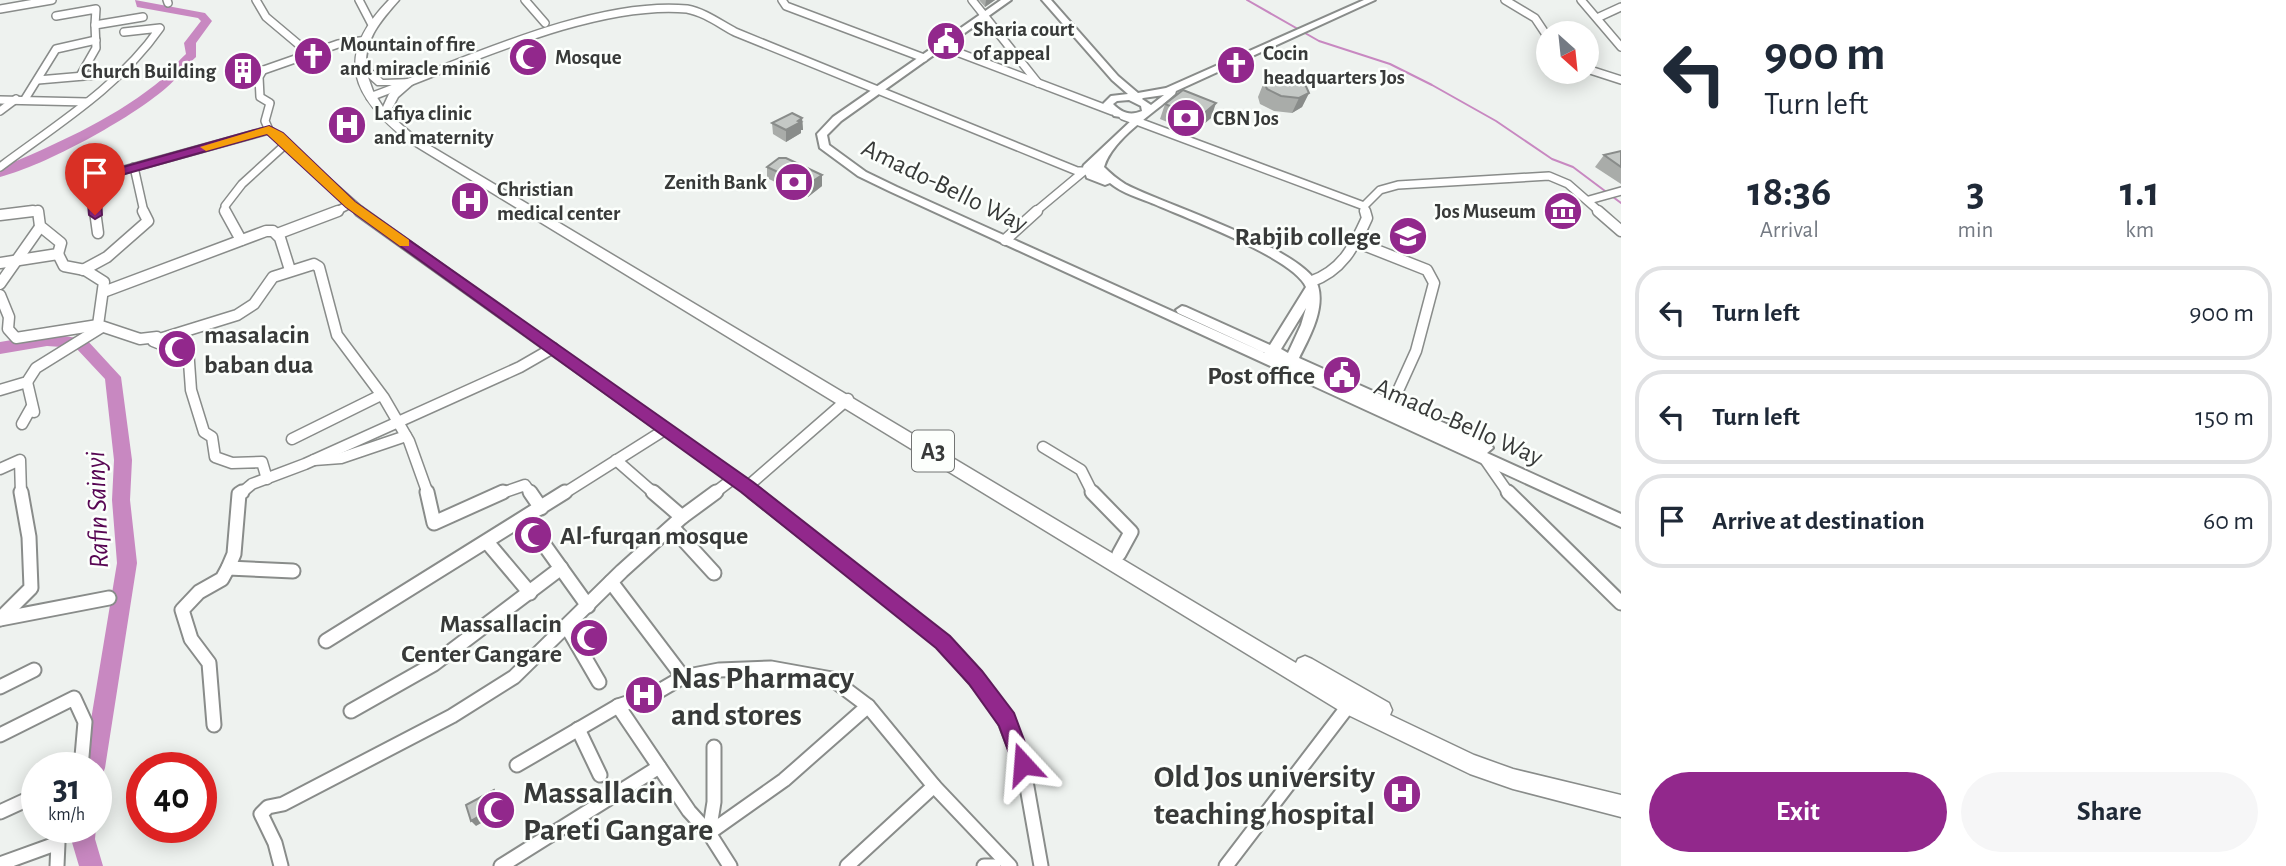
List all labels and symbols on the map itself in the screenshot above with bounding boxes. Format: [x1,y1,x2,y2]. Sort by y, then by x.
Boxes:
place label: Sharia court of appeal [973,19,1074,64]
public building icon: Sharia court of appeal [925,20,967,62]
north arrow [1536,21,1600,84]
place label: Mountain of fire and miracle mini6 [340,34,491,79]
church icon: Mountain of fire and miracle mini6 [292,35,334,77]
mosque icon: Mosque [507,36,549,78]
place label: Cocin headquarters Jos [1263,43,1405,88]
church icon: Cocin headquarters Jos [1215,44,1257,86]
place label: Mosque [555,47,622,68]
building icon: Church Building [222,50,264,92]
place label: Church Building [81,61,216,82]
bank icon: CBN Jos [1165,97,1207,139]
place label: Lafiya clinic and maternity [374,103,494,148]
hospital icon: Lafiya clinic and maternity [326,104,368,146]
place label: CBN Jos [1213,108,1279,129]
street label: Amado-Bello Way [857,135,1032,237]
pin [65,143,125,215]
bank icon: Zenith Bank [773,161,815,203]
place label: Zenith Bank [664,172,768,193]
place label: Christian medical center [497,179,621,224]
hospital icon: Christian medical center [449,180,491,222]
museum icon: Jos Museum [1542,190,1584,232]
place label: Jos Museum [1435,201,1536,222]
school or university icon: Rabjib college [1387,215,1429,257]
place label: Rabjib college [1234,224,1381,250]
place label: masalacin baban dua [204,322,314,378]
mosque icon: masalacin baban dua [156,328,198,370]
public building icon: Post office [1321,354,1363,396]
place label: Post office [1207,363,1315,389]
street label: Amado-Bello Way [1371,373,1547,471]
road number: A3 [912,430,954,472]
water label: Rafin Sainyi [82,451,114,569]
mosque icon: Al-furqan mosque [512,514,554,556]
place label: Al-furqan mosque [560,523,748,549]
place label: Massallacin Center Gangare [401,611,562,667]
mosque icon: Massallacin Center Gangare [568,617,610,659]
place label: Nas Pharmacy and stores [671,662,855,731]
hospital icon: Nas Pharmacy and stores [623,674,665,716]
position arrow [986,727,1060,801]
speed limit sign: 40 [126,752,217,843]
place label: Old Jos university teaching hospital [1154,761,1376,830]
hospital icon: Old Jos university teaching hospital [1381,773,1423,815]
place label: Massallacin Pareti Gangare [523,777,713,846]
mosque icon: Massallacin Pareti Gangare [475,789,517,831]

